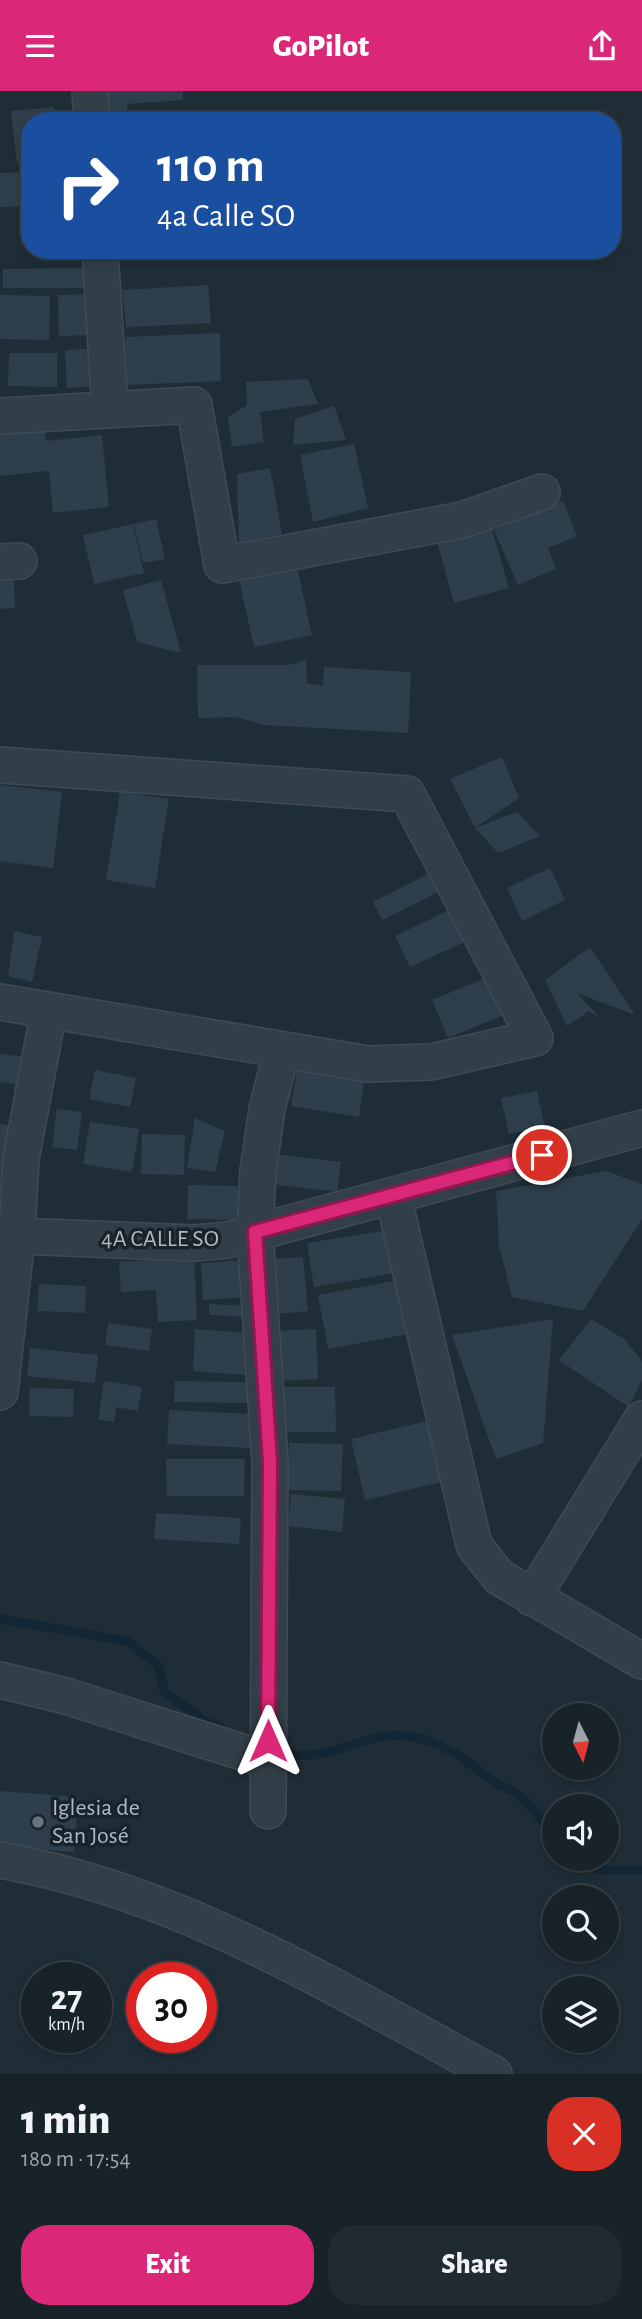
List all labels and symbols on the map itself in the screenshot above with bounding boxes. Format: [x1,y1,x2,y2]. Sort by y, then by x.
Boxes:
pin [512,1125,572,1185]
street label: 4A CALLE SO [101,1227,219,1251]
north arrow [542,1703,620,1780]
position arrow [231,1704,305,1778]
place label: Iglesia de San José [52,1796,140,1848]
marker: Iglesia de San José [30,1814,46,1830]
speed limit sign: 30 [126,1962,217,2053]

